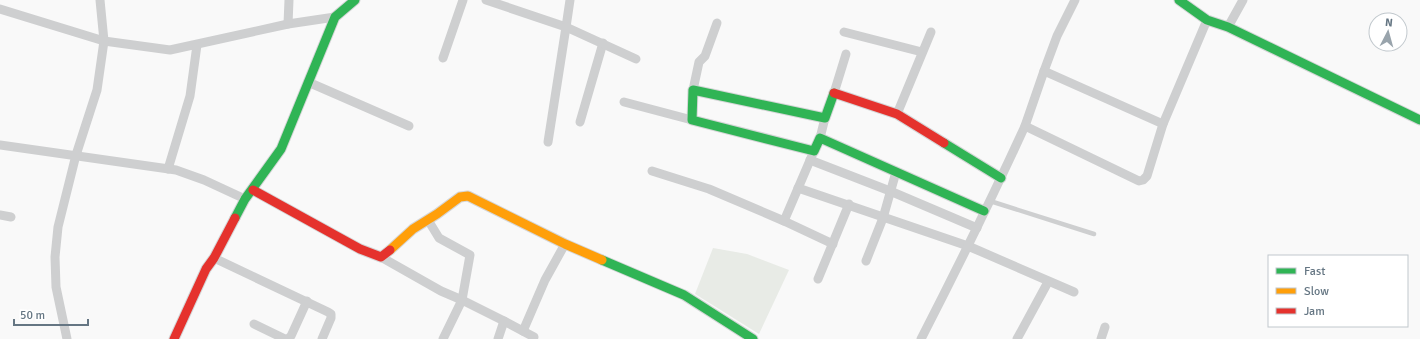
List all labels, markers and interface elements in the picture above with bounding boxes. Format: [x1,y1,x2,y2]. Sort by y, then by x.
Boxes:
north arrow [1368,12,1408,52]
text: N [1385,16,1393,29]
legend [1268,255,1408,327]
text: Fast [1304,264,1325,279]
text: Slow [1304,284,1329,299]
scale bar [14,301,88,327]
text: Jam [1304,304,1325,319]
text: 50 m [20,308,45,323]

